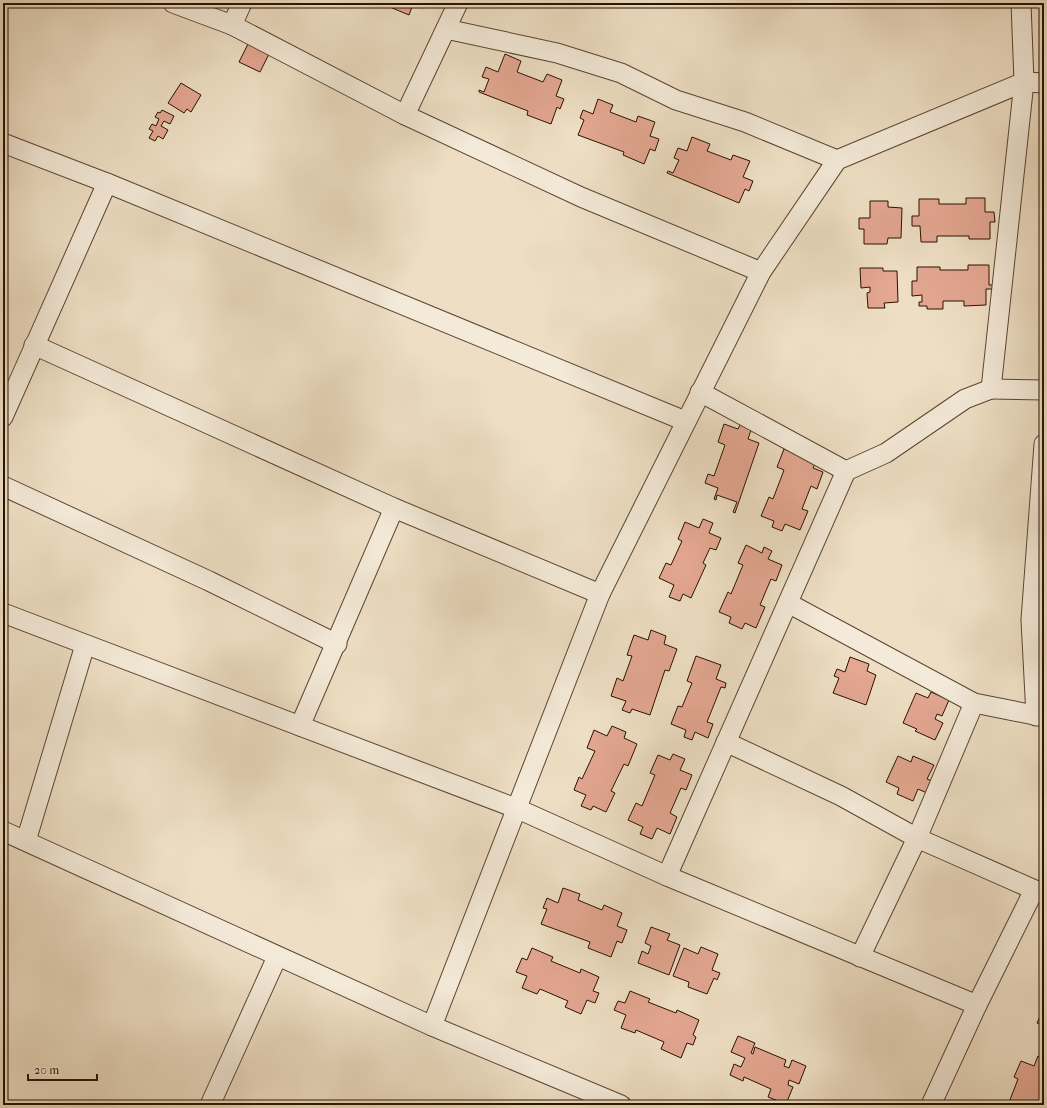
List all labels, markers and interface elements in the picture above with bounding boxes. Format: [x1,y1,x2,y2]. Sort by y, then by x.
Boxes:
scale bar [28,1056,97,1082]
text: 20 m [34,1063,59,1077]

